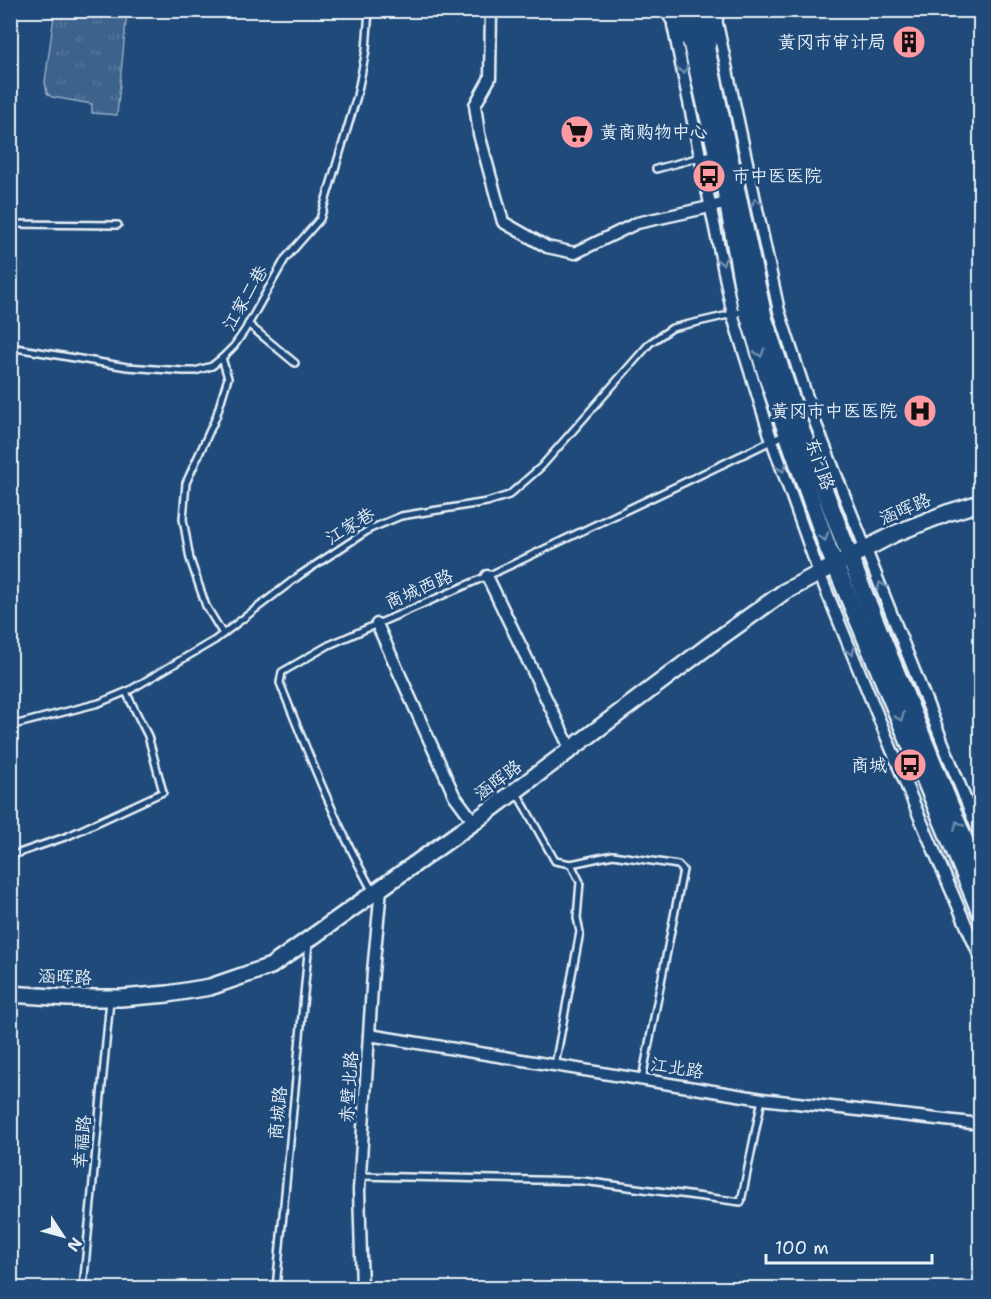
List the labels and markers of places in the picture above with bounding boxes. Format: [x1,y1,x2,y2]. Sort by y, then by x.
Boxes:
building icon: 黄冈市审计局 [891,24,927,60]
place label: 黄冈市审计局 [778,30,886,54]
supermarket icon: 黄商购物中心 [559,114,595,150]
place label: 黄商购物中心 [600,120,708,144]
bus stop icon: 市中医医院 [691,158,727,194]
place label: 市中医医院 [732,164,822,188]
hospital icon: 黄冈市中医医院 [902,393,938,429]
place label: 黄冈市中医医院 [771,399,897,423]
bus stop icon: 商城 [892,747,928,783]
place label: 商城 [851,753,887,777]

